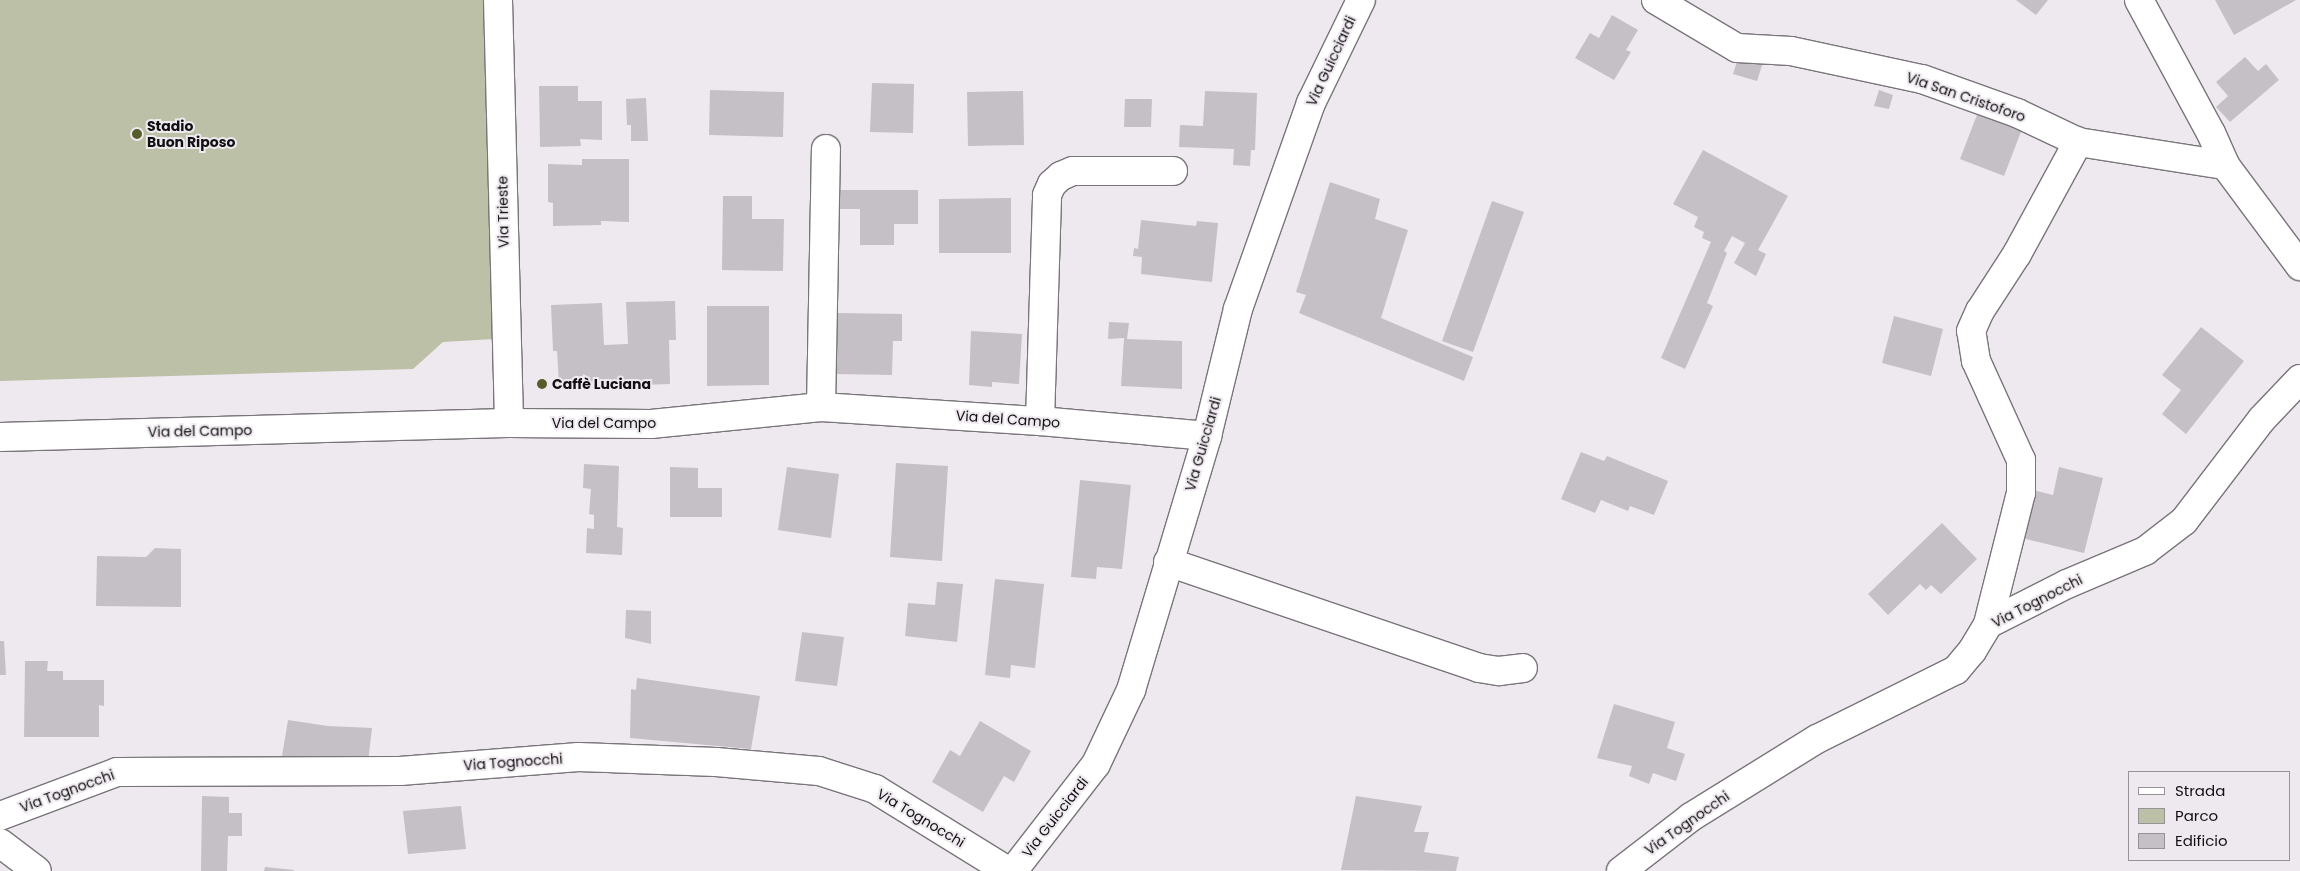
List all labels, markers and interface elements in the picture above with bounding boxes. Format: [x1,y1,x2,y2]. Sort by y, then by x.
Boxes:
street label: Via Guicciardi [1303,13,1359,109]
street label: Via San Cristoforo [1904,69,2028,125]
place label: Stadio Buon Riposo [147,118,235,150]
marker: Stadio Buon Riposo [131,128,143,140]
street label: Via Trieste [494,176,512,248]
place label: Caffè Luciana [552,376,651,392]
marker: Caffè Luciana [536,378,548,390]
street label: Via Guicciardi [1181,395,1225,493]
street label: Via del Campo [955,407,1061,431]
street label: Via del Campo [552,415,656,431]
street label: Via del Campo [148,422,252,440]
street label: Via Tognocchi [1989,571,2085,631]
street label: Via Tognocchi [463,750,563,774]
street label: Via Tognocchi [17,766,117,816]
legend [2128,771,2290,861]
street label: Via Guicciardi [1018,773,1092,861]
text: Strada [2175,780,2225,801]
street label: Via Tognocchi [874,785,968,851]
street label: Via Tognocchi [1641,788,1733,858]
text: Parco [2175,805,2218,826]
text: Edificio [2175,830,2228,851]

